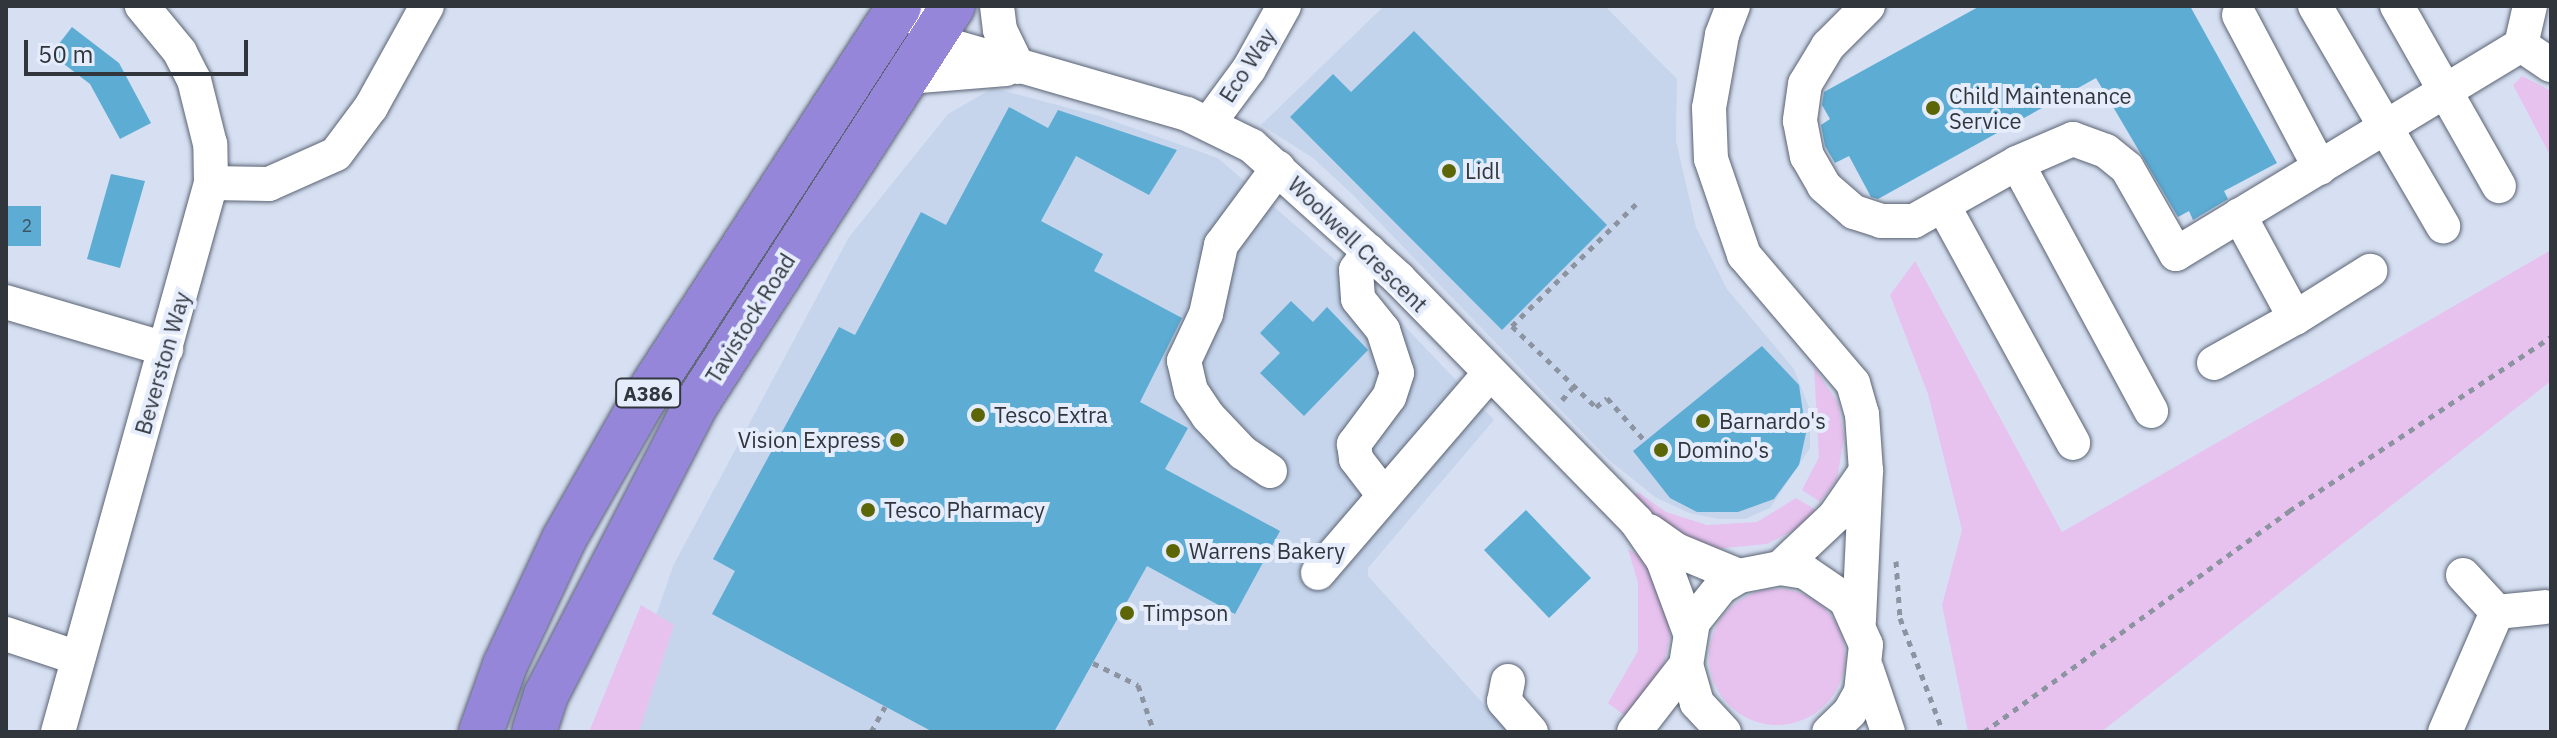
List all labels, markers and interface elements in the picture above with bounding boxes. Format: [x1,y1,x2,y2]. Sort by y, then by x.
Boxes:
street label: Eco Way [1213,23,1281,107]
scale bar [28,24,252,74]
text: 50 m [38,38,93,70]
place label: Child Maintenance Service [1949,82,2132,134]
marker: Child Maintenance Service [1924,99,1942,117]
place label: Lidl [1465,158,1500,184]
marker: Lidl [1440,162,1458,180]
street label: Woolwell Crescent [1283,171,1433,317]
house number: 2 [22,215,32,237]
street label: Tavistock Road [700,248,800,388]
street label: Beverston Way [129,289,195,437]
road number: A386 [614,377,682,409]
place label: Tesco Extra [994,402,1108,428]
marker: Tesco Extra [969,406,987,424]
place label: Barnardo's [1719,408,1826,434]
marker: Barnardo's [1694,412,1712,430]
place label: Vision Express [738,427,881,453]
marker: Vision Express [888,431,906,449]
place label: Domino's [1677,437,1769,463]
marker: Domino's [1652,441,1670,459]
place label: Tesco Pharmacy [884,497,1045,523]
marker: Tesco Pharmacy [859,501,877,519]
place label: Warrens Bakery [1189,538,1345,564]
marker: Warrens Bakery [1164,542,1182,560]
place label: Timpson [1143,600,1229,626]
marker: Timpson [1118,604,1136,622]

